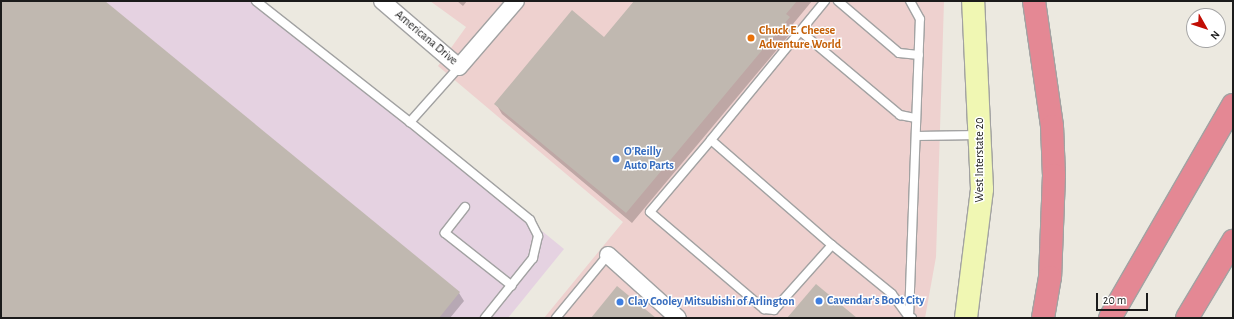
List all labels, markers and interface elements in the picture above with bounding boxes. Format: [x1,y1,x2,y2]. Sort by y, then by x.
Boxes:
street label: Americana Drive [392,8,460,68]
north arrow [1186,8,1226,48]
place label: Chuck E. Cheese Adventure World [759,24,841,52]
text: N [1208,29,1222,42]
marker: Chuck E. Cheese Adventure World [746,33,756,43]
street label: West Interstate 20 [973,117,987,203]
place label: O'Reilly Auto Parts [624,145,674,173]
marker: O'Reilly Auto Parts [611,154,621,164]
scale bar [1098,285,1150,311]
place label: Cavendar's Boot City [827,294,925,308]
text: 20 m [1103,294,1126,306]
place label: Clay Cooley Mitsubishi of Arlington [628,295,795,309]
marker: Cavendar's Boot City [814,296,824,306]
marker: Clay Cooley Mitsubishi of Arlington [615,297,625,307]

